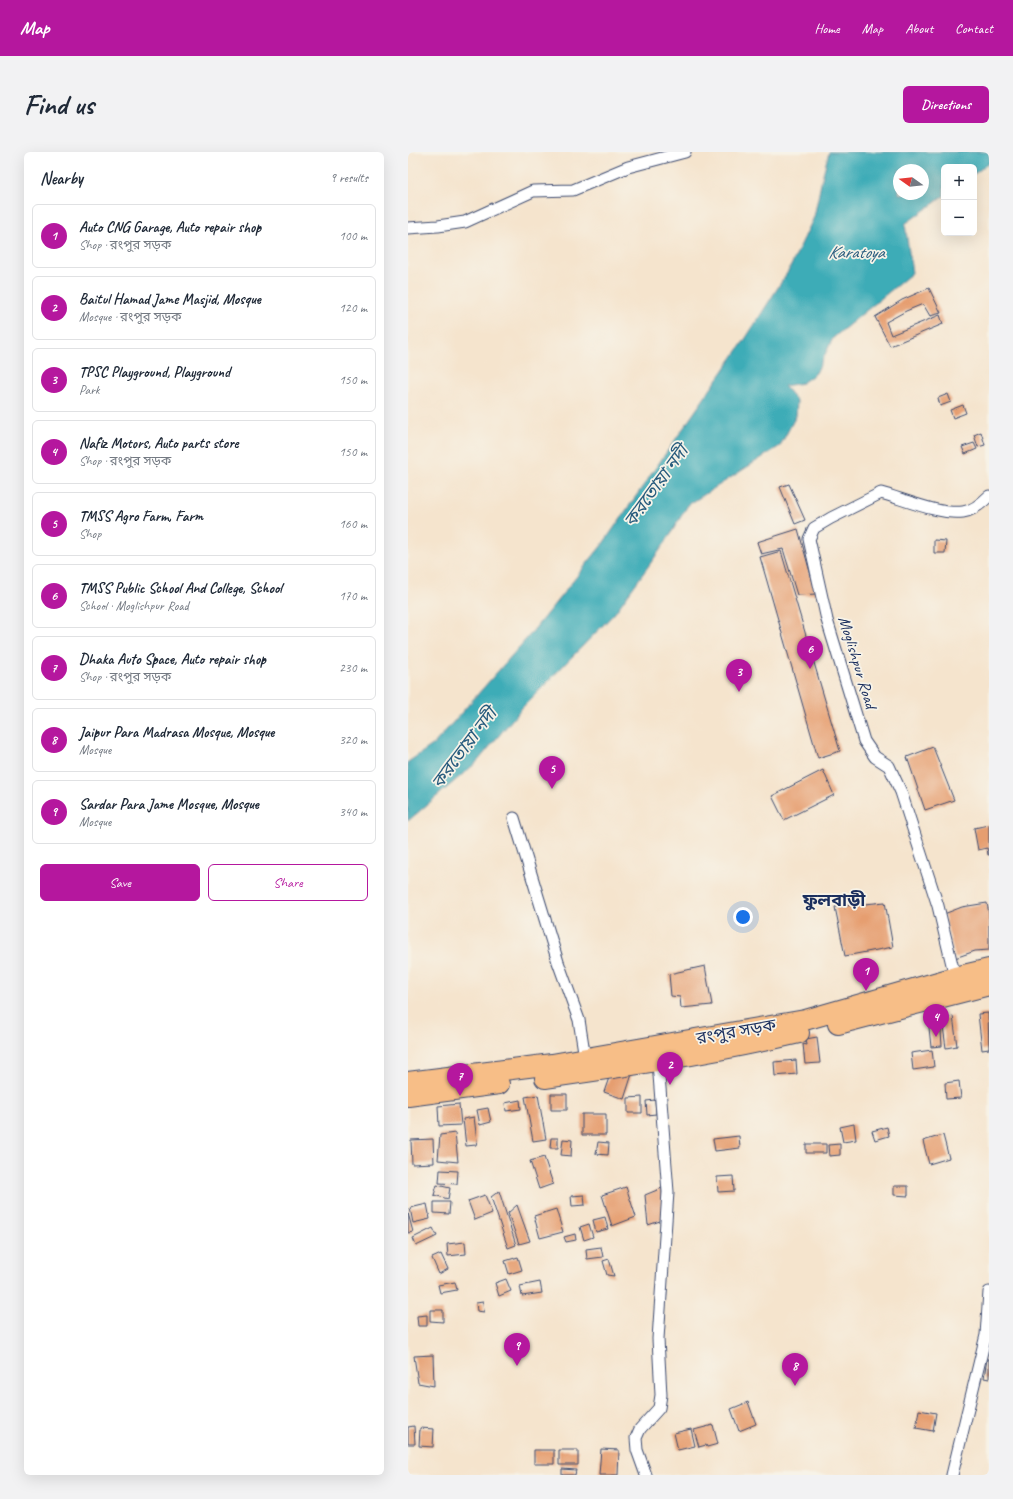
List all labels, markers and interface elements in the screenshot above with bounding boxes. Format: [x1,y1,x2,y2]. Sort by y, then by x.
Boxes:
text: Map [20,16,50,40]
text: Home [814,20,840,37]
text: Map [862,20,883,37]
text: About [905,20,933,37]
text: Contact [955,20,993,37]
button: Directions [903,86,989,123]
text: Find us [24,87,94,122]
north arrow [893,164,929,200]
map controls [941,164,977,236]
button: + [941,164,977,200]
text: Nearby [40,168,83,189]
text: 9 results [330,170,368,186]
button: − [941,200,977,236]
text: Auto CNG Garage, Auto repair shop [79,218,261,237]
text: 1 [51,228,57,244]
text: 100 m [339,228,367,244]
text: Shop · রংপুর সড়ক [79,237,171,253]
water label: Karatoya [828,241,886,263]
text: Baitul Hamad Jame Masjid, Mosque [79,290,261,309]
text: 2 [51,300,57,316]
text: 120 m [339,300,367,316]
text: Mosque · রংপুর সড়ক [79,309,182,325]
text: TPSC Playground, Playground [79,363,230,382]
text: 3 [51,372,57,388]
text: 150 m [339,372,367,388]
text: Park [79,382,100,398]
text: Nafiz Motors, Auto parts store [79,434,239,453]
water label: করতোয়া নদী [619,438,695,531]
text: 4 [51,444,57,460]
text: 150 m [339,444,367,460]
text: Shop · রংপুর সড়ক [79,453,171,469]
text: TMSS Agro Farm, Farm [79,507,203,526]
text: 5 [51,516,57,532]
text: 160 m [339,516,367,532]
text: Shop [79,526,101,542]
text: TMSS Public School And College, School [79,579,282,598]
text: 6 [51,588,57,604]
text: 170 m [339,588,367,604]
text: School · Moglishpur Road [79,598,189,614]
street label: Moglishpur Road [834,613,882,713]
pin: 6 [797,636,823,669]
text: Dhaka Auto Space, Auto repair shop [79,650,266,669]
pin: 3 [726,659,752,692]
text: 7 [51,660,57,676]
text: 230 m [339,660,367,676]
text: Shop · রংপুর সড়ক [79,669,171,685]
water label: করতোয়া নদী [427,701,503,793]
text: Jaipur Para Madrasa Mosque, Mosque [79,723,274,742]
text: 8 [51,732,57,748]
text: 320 m [339,732,367,748]
text: Mosque [79,742,111,758]
pin: 5 [539,756,565,789]
text: Sardar Para Jame Mosque, Mosque [79,795,259,814]
text: 9 [51,804,57,820]
text: 340 m [339,804,367,820]
text: Mosque [79,814,111,830]
button: Save [40,864,200,901]
button: Share [208,864,368,901]
district label: ফুলবাড়ী [802,889,866,911]
your location [733,907,753,927]
pin: 1 [853,958,879,991]
pin: 4 [923,1004,949,1037]
street label: রংপুর সড়ক [694,1014,778,1049]
pin: 2 [657,1052,683,1085]
pin: 7 [447,1063,473,1096]
pin: 9 [504,1333,530,1366]
pin: 8 [782,1353,808,1386]

